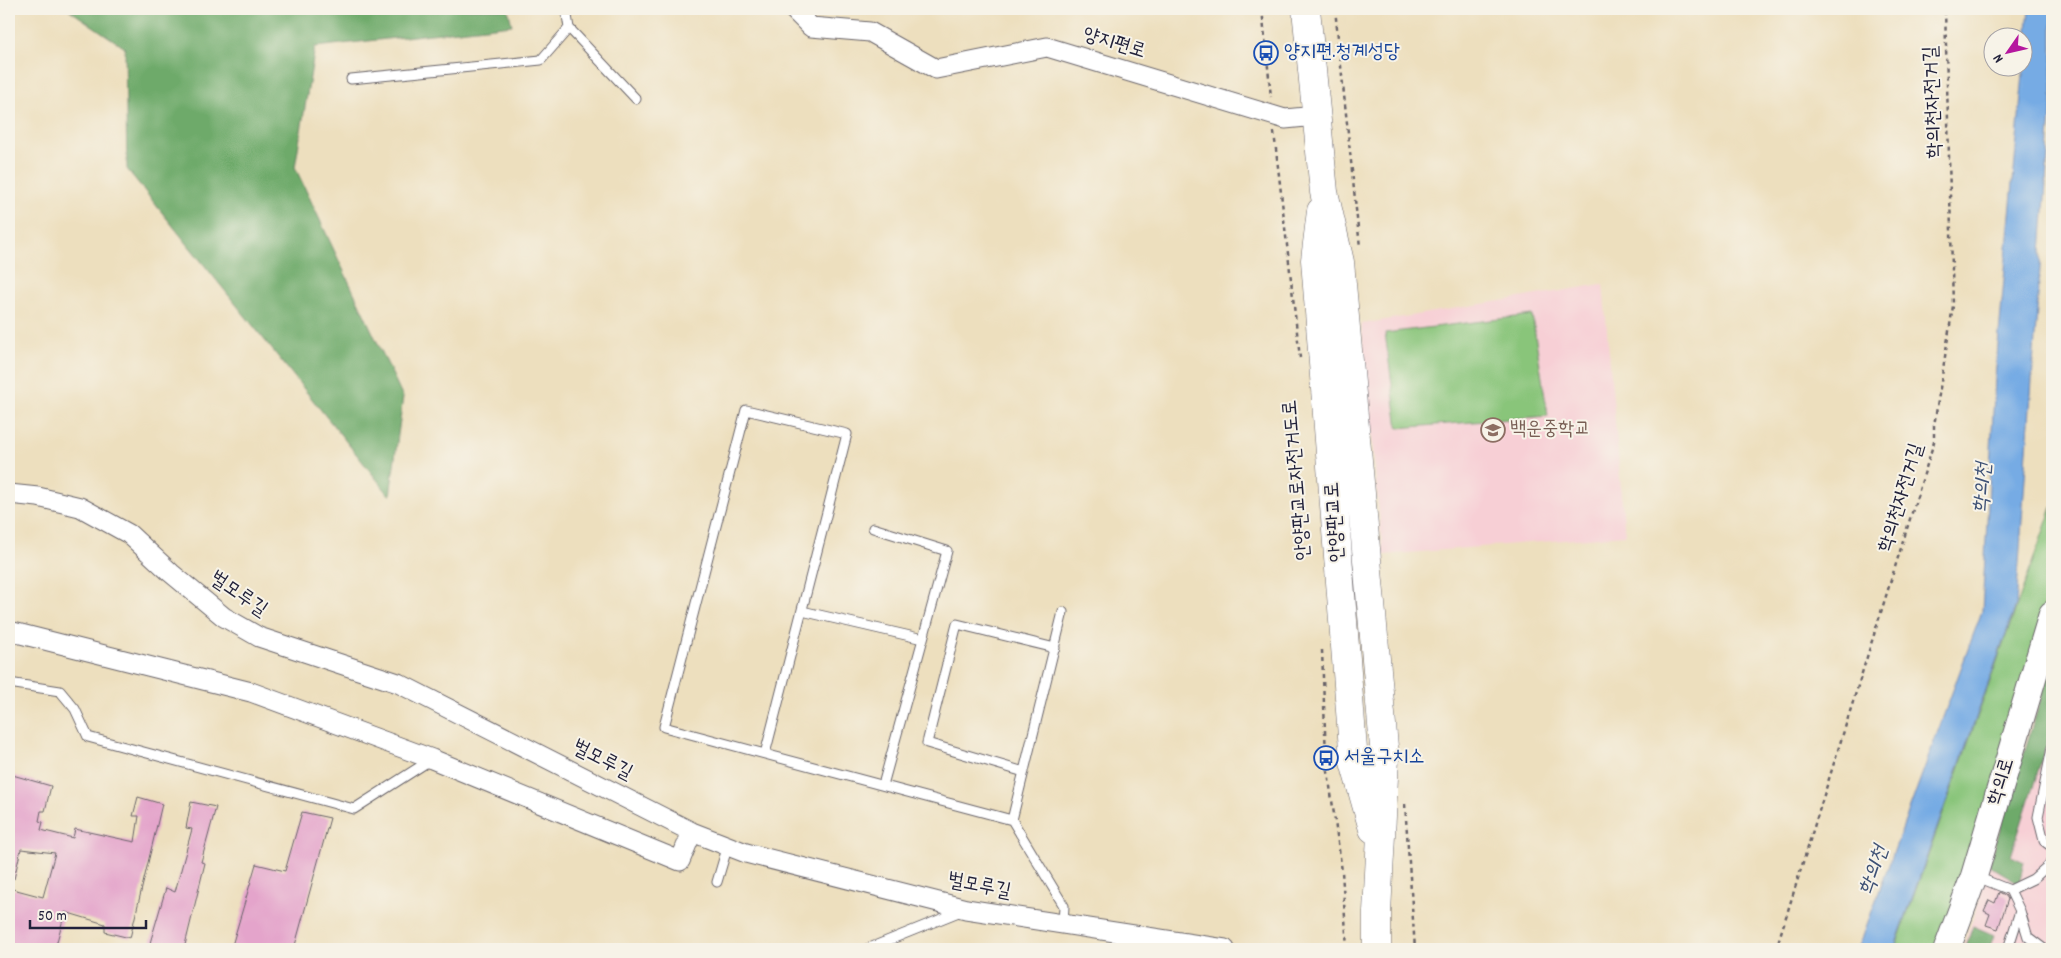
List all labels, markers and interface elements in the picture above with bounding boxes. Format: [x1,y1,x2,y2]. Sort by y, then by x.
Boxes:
street label: 양지편로 [1079,21,1149,67]
north arrow [1984,28,2034,78]
place label: 양지편.청계성당 [1284,39,1400,67]
bus stop icon: 양지편.청계성당 [1253,40,1279,66]
street label: 학의천자전거길 [1918,45,1950,159]
text: N [1989,50,2009,67]
street label: 안양판교로자전거도로 [1277,399,1319,561]
place label: 백운중학교 [1510,416,1590,444]
school or university icon: 백운중학교 [1480,417,1506,443]
street label: 학의천자전거길 [1872,440,1932,556]
water label: 학의천 [1967,460,2001,514]
street label: 안양판교로 [1319,481,1353,563]
street label: 벌모루길 [203,565,273,625]
street label: 벌모루길 [567,734,637,788]
place label: 서울구치소 [1344,744,1424,772]
bus stop icon: 서울구치소 [1313,745,1339,771]
street label: 학의로 [1982,755,2022,809]
water label: 학의천 [1853,840,1898,900]
street label: 벌모루길 [945,867,1013,907]
scale bar [30,898,146,930]
text: 50 m [38,906,67,928]

